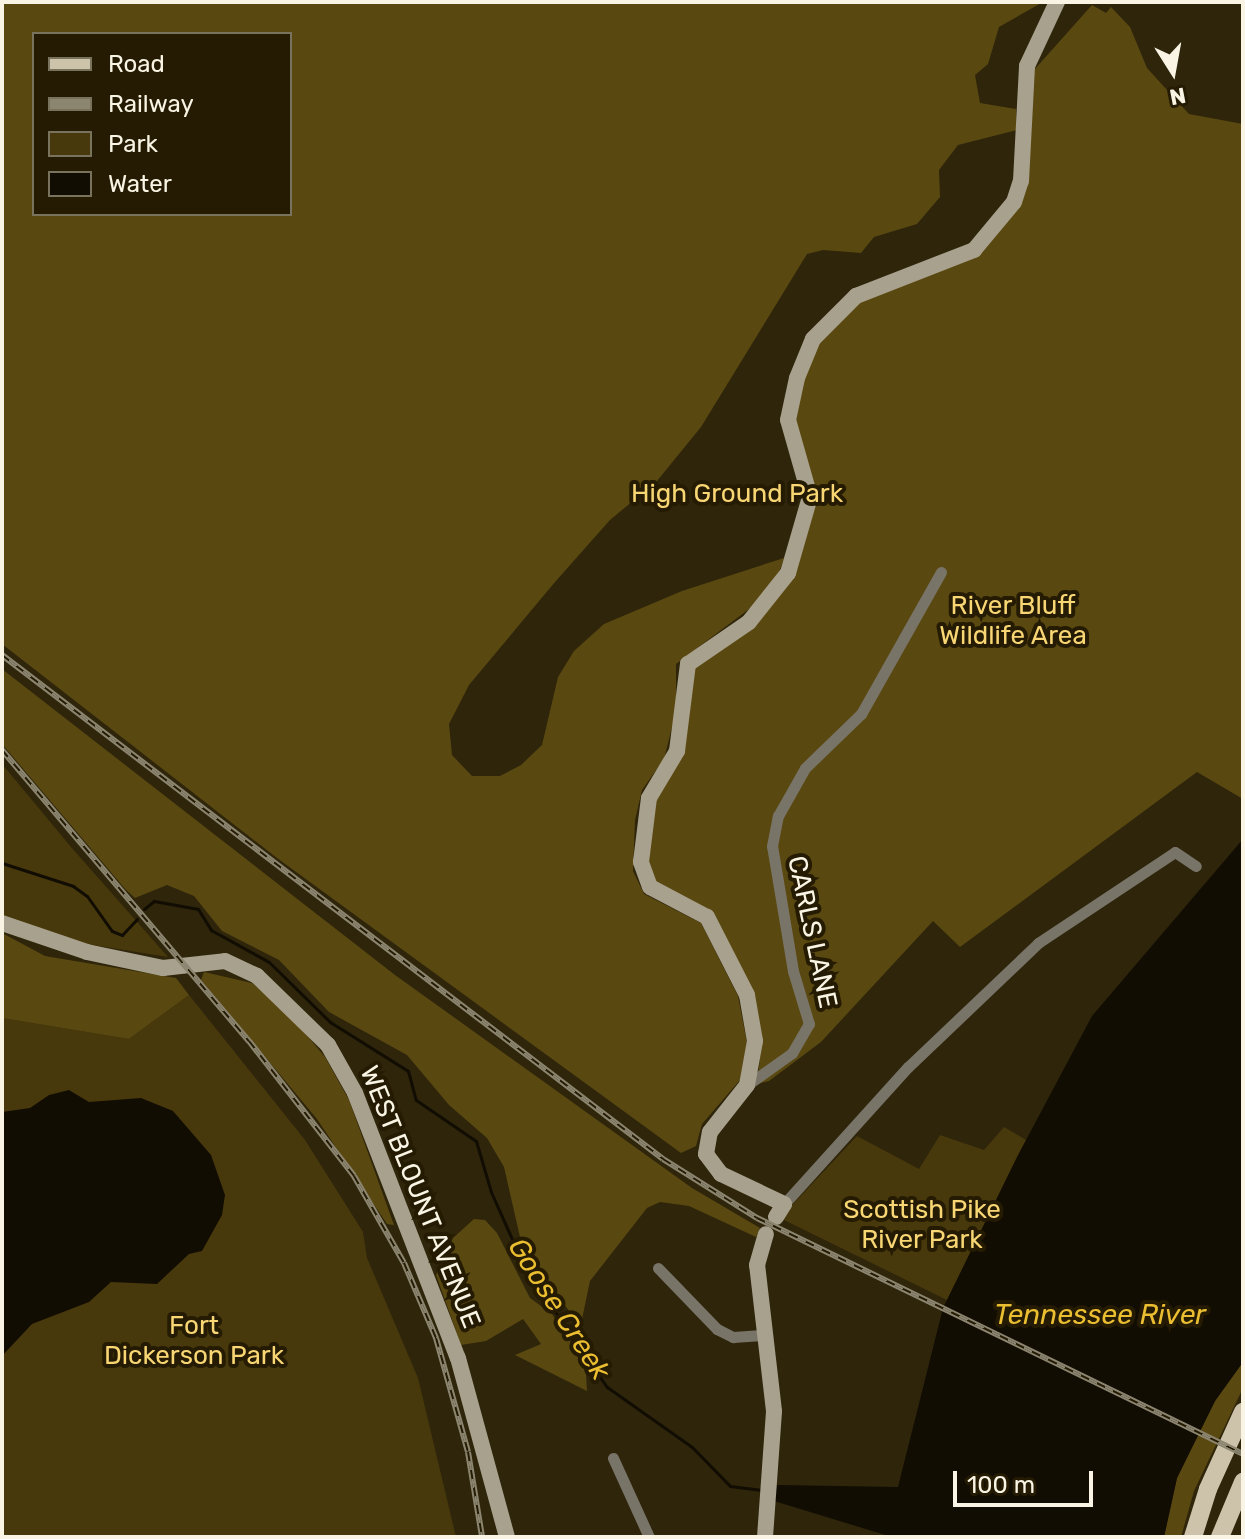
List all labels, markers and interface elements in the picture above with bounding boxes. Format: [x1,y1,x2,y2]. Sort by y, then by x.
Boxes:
legend [32,32,292,216]
north arrow [1133,32,1213,112]
text: Road [108,50,165,78]
text: N [1167,81,1188,111]
text: Railway [108,90,194,118]
text: Park [108,130,158,158]
text: Water [108,170,172,198]
park label: High Ground Park [631,478,843,510]
park label: River Bluff Wildlife Area [939,590,1087,652]
street label: CARLS LANE [781,853,843,1011]
street label: WEST BLOUNT AVENUE [353,1060,487,1334]
park label: Scottish Pike River Park [843,1194,1001,1256]
water label: Goose Creek [501,1232,617,1386]
water label: Tennessee River [994,1298,1206,1332]
park label: Fort Dickerson Park [104,1310,284,1372]
scale bar [957,1455,1097,1505]
text: 100 m [967,1471,1035,1499]

